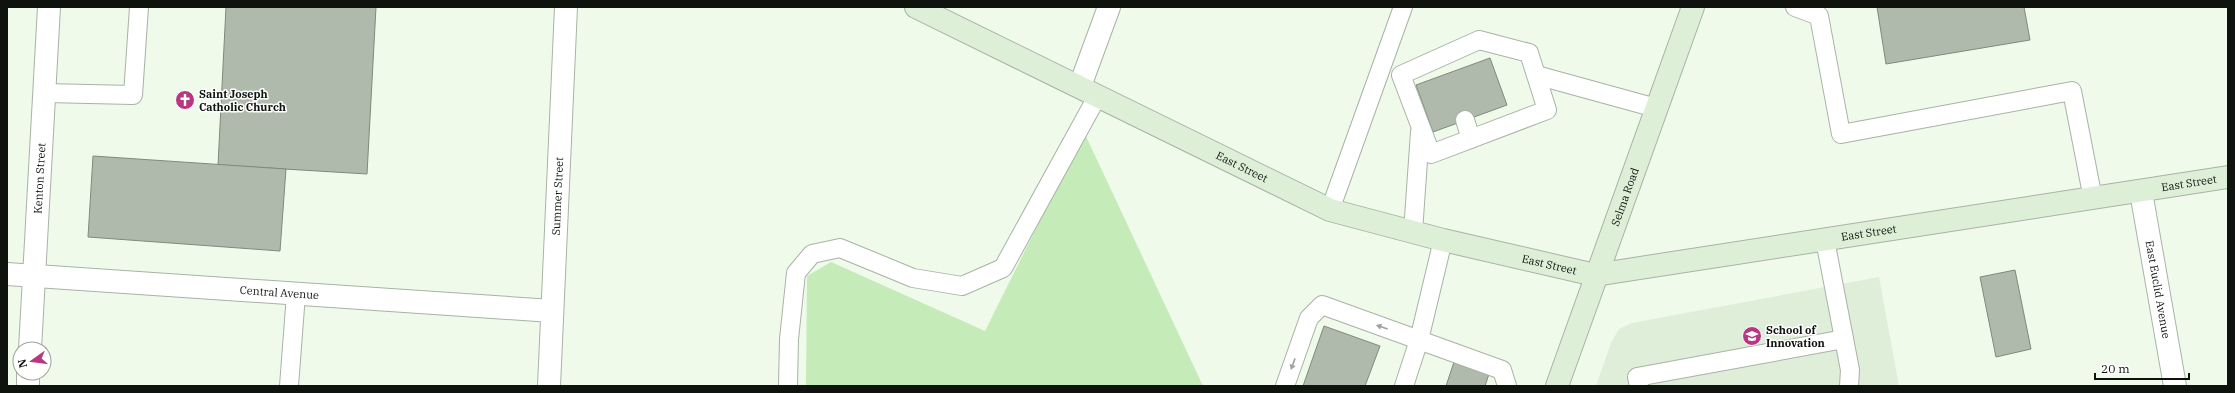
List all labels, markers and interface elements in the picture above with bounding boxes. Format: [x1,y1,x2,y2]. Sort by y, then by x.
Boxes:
place label: Saint Joseph Catholic Church [199,87,286,114]
church icon: Saint Joseph Catholic Church [174,89,196,111]
street label: Kenton Street [31,142,48,214]
street label: East Street [1214,148,1270,185]
street label: Summer Street [549,157,566,236]
street label: Selma Road [1608,165,1642,228]
street label: East Street [2160,172,2218,194]
street label: East Street [1840,221,1897,244]
street label: East Euclid Avenue [2143,239,2174,340]
street label: East Street [1520,251,1578,278]
street label: Central Avenue [239,283,320,302]
place label: School of Innovation [1766,323,1825,350]
one-way arrow [1376,324,1388,330]
school or university icon: School of Innovation [1741,325,1763,347]
north arrow [12,341,52,381]
scale bar [2095,355,2189,381]
text: N [14,357,30,369]
one-way arrow [1290,358,1296,370]
text: 20 m [2101,361,2130,376]

